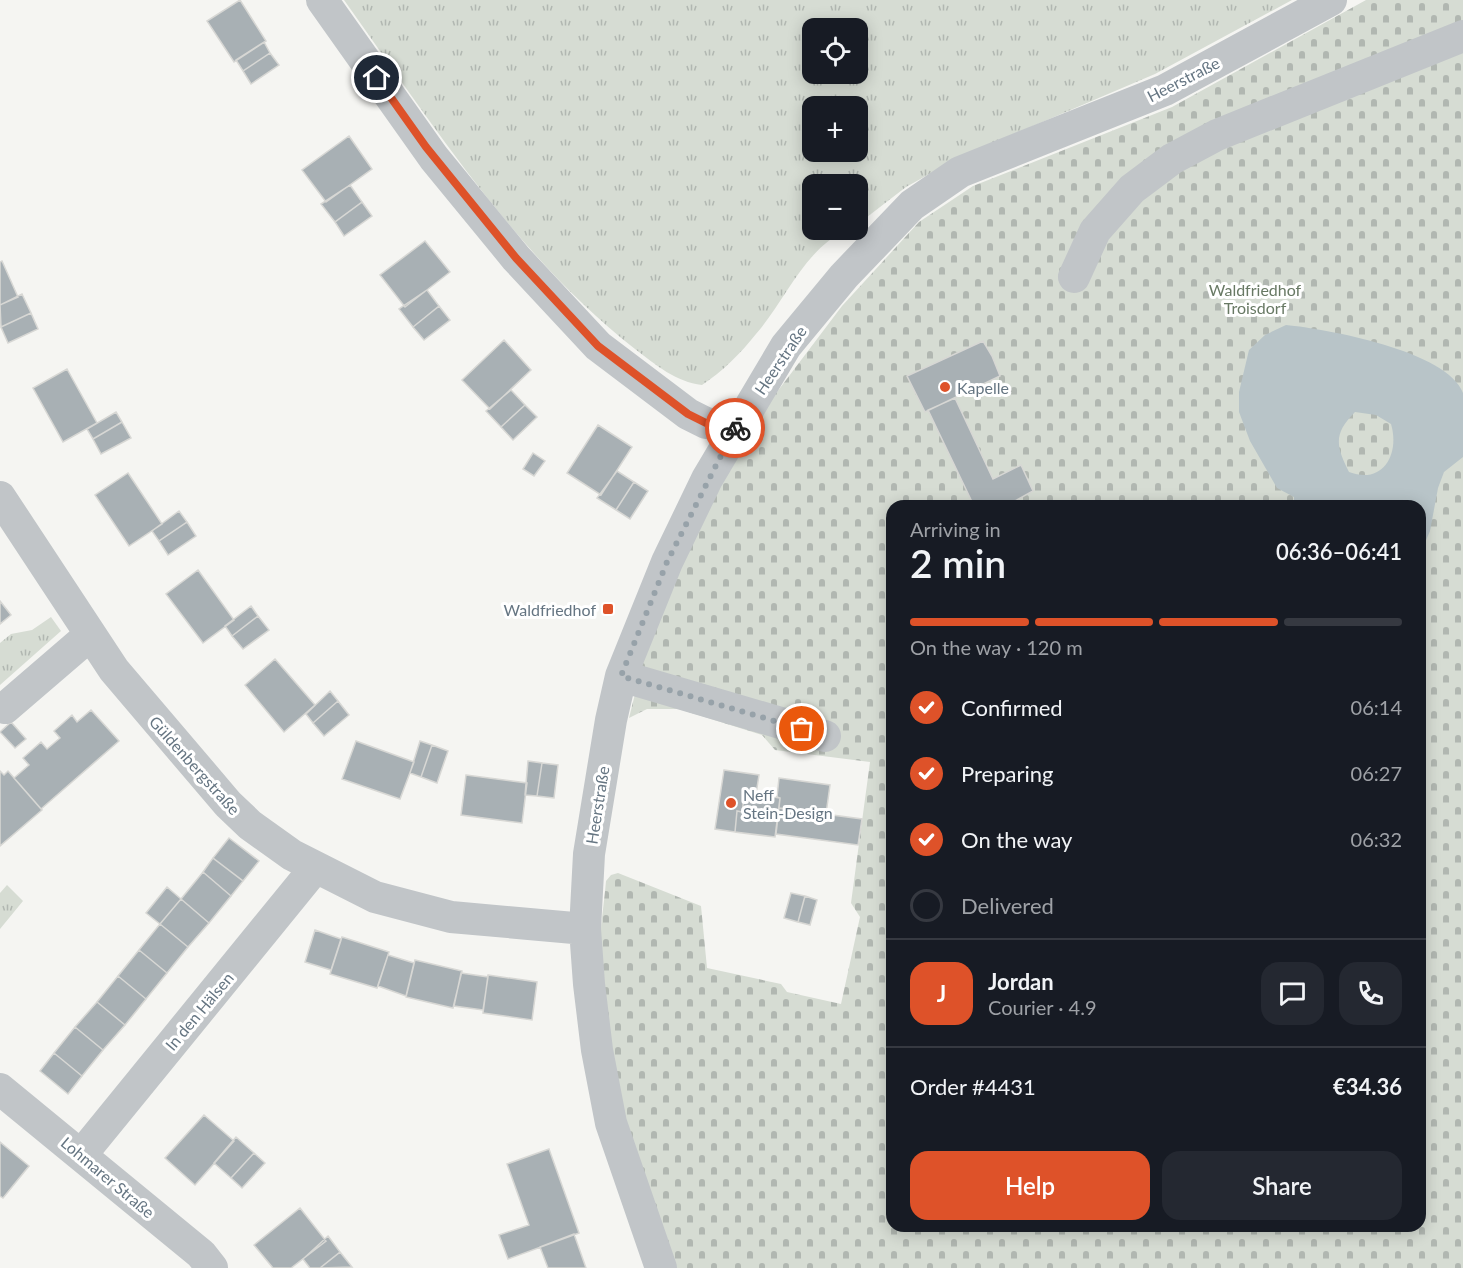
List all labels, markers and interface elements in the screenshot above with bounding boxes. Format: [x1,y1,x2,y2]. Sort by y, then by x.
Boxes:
map controls [802,18,868,240]
button: locate [802,18,868,84]
pin [351,52,402,103]
street label: Heerstraße [1144,53,1222,105]
icon: home [360,61,393,94]
button: + [802,96,868,162]
button: − [802,174,868,240]
park label: Waldfriedhof Troisdorf [1209,280,1302,317]
street label: Heerstraße [750,322,810,398]
place label: Kapelle [957,378,1009,397]
marker: Kapelle [938,380,952,394]
courier [705,398,765,458]
icon: bike [719,412,752,445]
text: Arriving in [910,517,1001,541]
text: 06:36–06:41 [1276,538,1402,565]
text: 2 min [910,540,1006,586]
place label: Waldfriedhof [504,600,596,619]
marker: Waldfriedhof [601,602,615,616]
text: On the way · 120 m [910,635,1083,659]
icon: check [910,691,943,724]
text: Confirmed [961,694,1063,721]
text: 06:14 [1351,695,1402,719]
pin [776,703,827,754]
street label: Güldenbergstraße [146,712,244,818]
icon: bag [785,712,818,745]
icon: check [910,757,943,790]
text: Preparing [961,760,1053,787]
text: 06:27 [1351,761,1402,785]
street label: Heerstraße [581,765,613,845]
place label: Neff Stein-Design [743,785,833,822]
marker: Neff Stein-Design [724,796,738,810]
icon: check [910,823,943,856]
text: On the way [961,826,1072,853]
text: 06:32 [1351,827,1402,851]
text: Delivered [961,892,1054,919]
button: chat [1261,962,1324,1025]
button: phone [1339,962,1402,1025]
street label: In den Hälsen [161,968,237,1054]
text: Jordan [988,968,1054,995]
text: J [937,980,946,1007]
text: Courier · 4.9 [988,995,1097,1019]
text: Order #4431 [910,1073,1036,1100]
text: €34.36 [1333,1073,1402,1100]
street label: Lohmarer Straße [58,1133,158,1221]
button: Help [910,1151,1150,1220]
button: Share [1162,1151,1402,1220]

